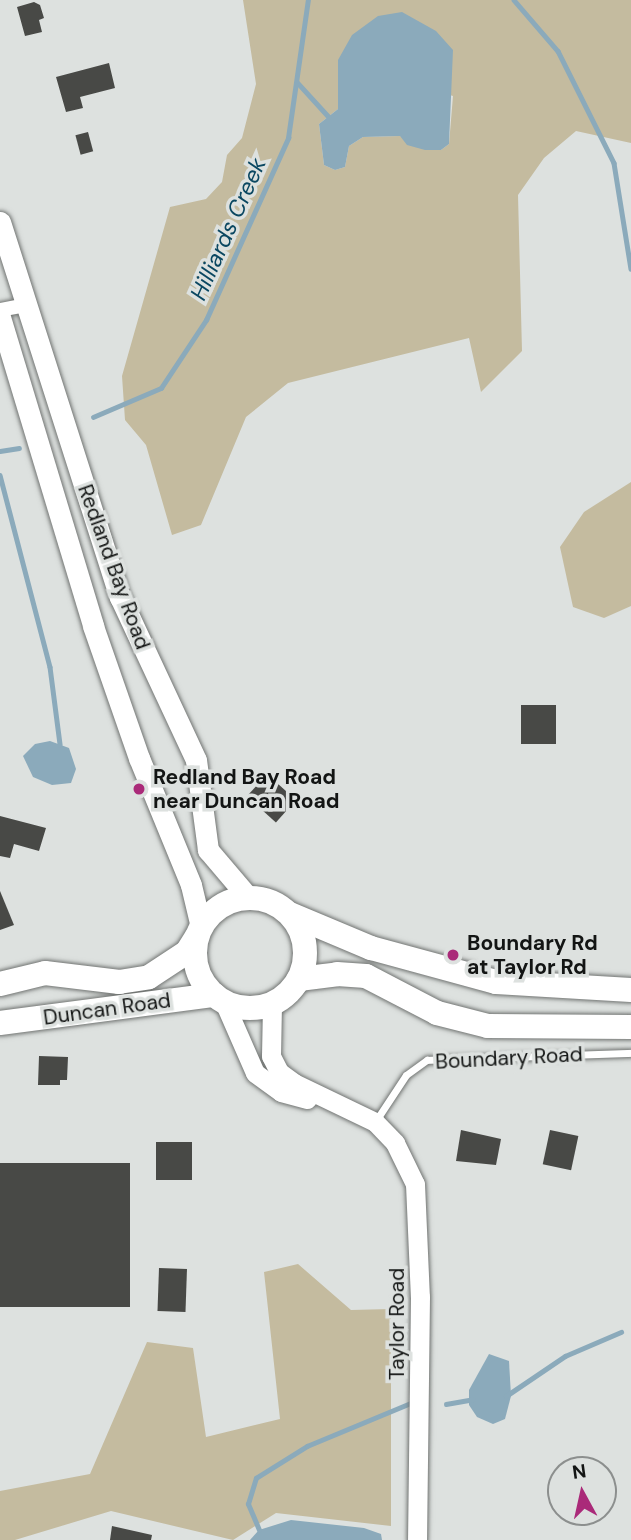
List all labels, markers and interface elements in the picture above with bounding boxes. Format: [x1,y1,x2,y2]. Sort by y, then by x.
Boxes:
water label: Hilliards Creek [184,153,272,305]
street label: Redland Bay Road [72,481,156,653]
place label: Redland Bay Road near Duncan Road [153,764,340,814]
marker: Redland Bay Road near Duncan Road [131,781,147,797]
place label: Boundary Rd at Taylor Rd [467,930,598,980]
marker: Boundary Rd at Taylor Rd [445,947,461,963]
street label: Duncan Road [42,988,172,1030]
street label: Boundary Road [435,1042,583,1074]
street label: Taylor Road [384,1268,410,1380]
north arrow [547,1456,617,1526]
text: N [571,1458,588,1485]

